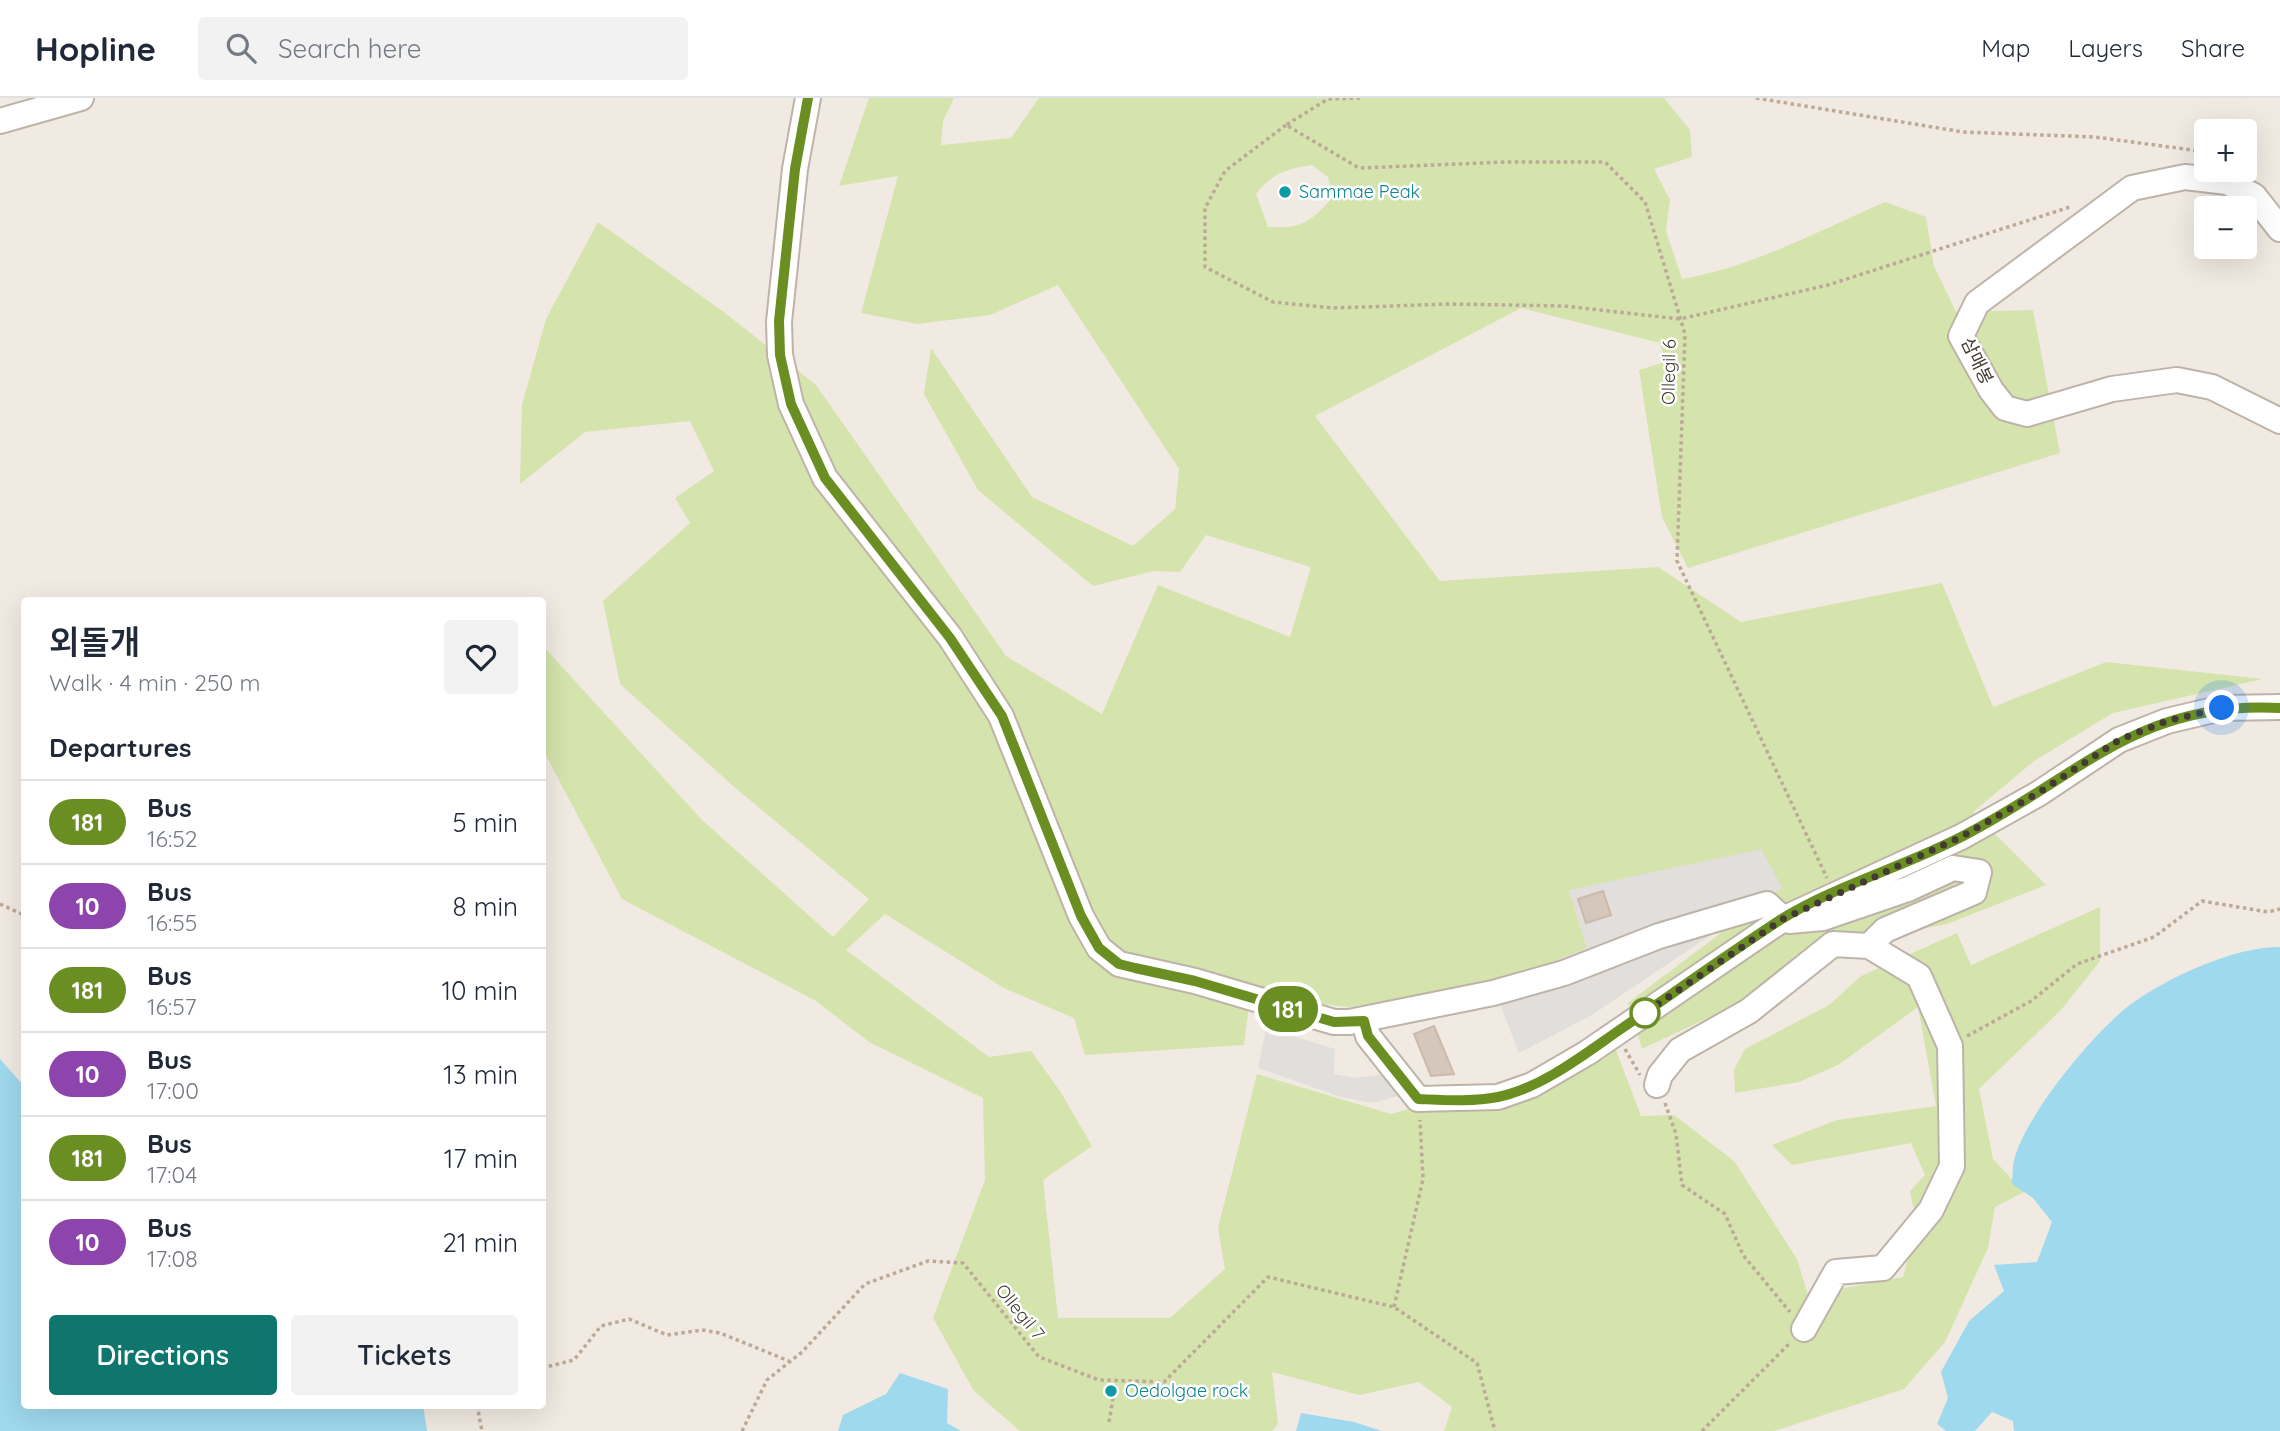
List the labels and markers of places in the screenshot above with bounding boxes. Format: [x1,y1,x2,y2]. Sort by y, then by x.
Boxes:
place label: Sammae Peak [1299,180,1420,203]
marker: Sammae Peak [1277,184,1293,200]
unlabelled marker [1630,998,1660,1028]
place label: Oedolgae rock [1125,1379,1248,1402]
marker: Oedolgae rock [1103,1383,1119,1399]

